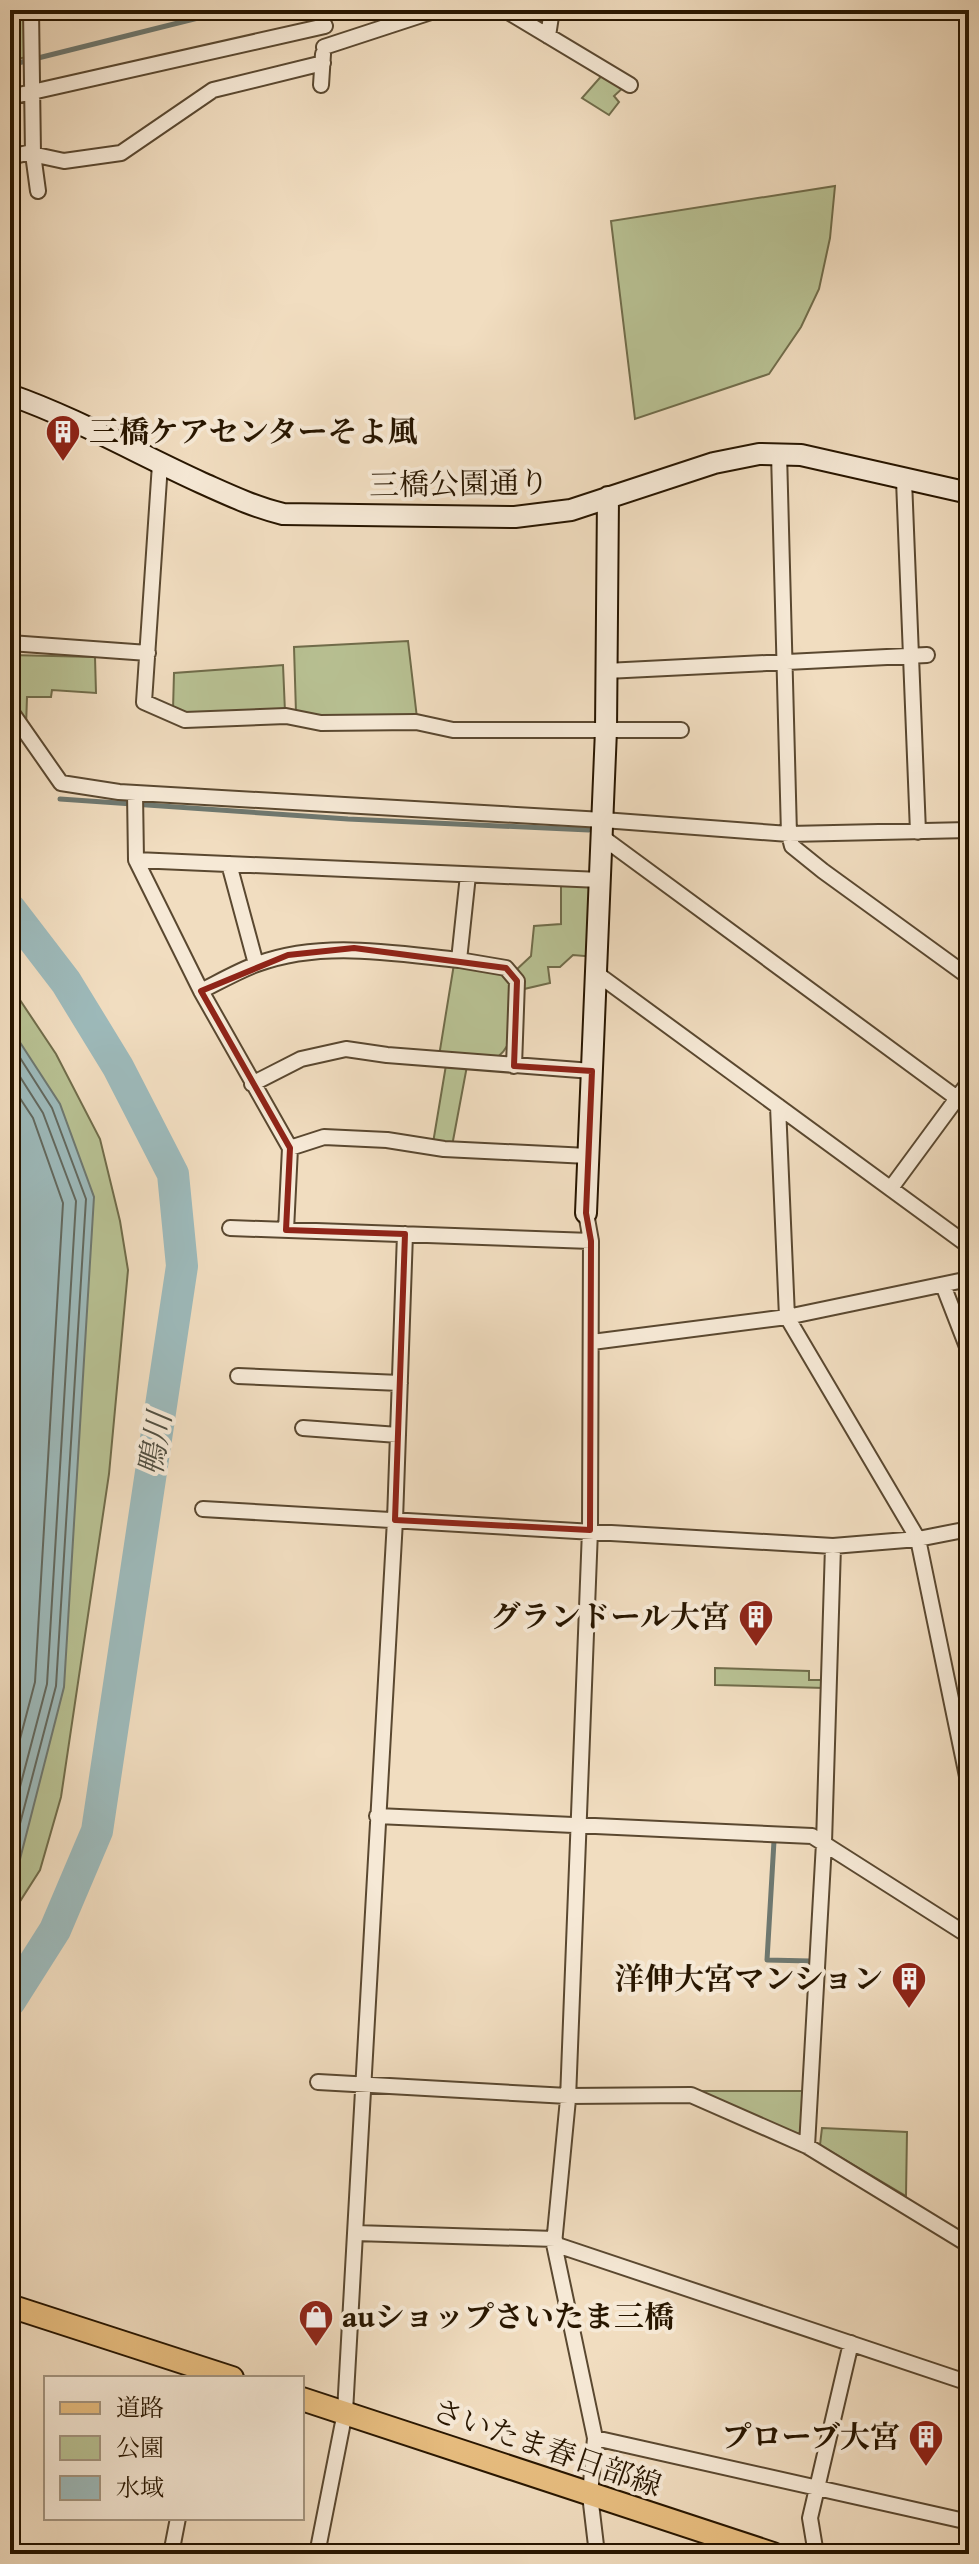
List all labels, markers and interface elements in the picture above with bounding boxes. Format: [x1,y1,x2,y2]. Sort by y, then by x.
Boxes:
place label: 三橋ケアセンターそよ風 [89,409,418,453]
building icon: 三橋ケアセンターそよ風 [44,413,82,463]
street label: 三橋公園通り [369,459,549,507]
water label: 鴨川 [126,1406,183,1479]
place label: グランドール大宮 [491,1594,730,1638]
building icon: グランドール大宮 [737,1598,775,1648]
place label: 洋伸大宮マンション [614,1956,883,2000]
building icon: 洋伸大宮マンション [890,1960,928,2010]
place label: auショップさいたま三橋 [342,2294,674,2338]
shop icon: auショップさいたま三橋 [297,2298,335,2348]
legend [44,2376,304,2520]
street label: さいたま春日部線 [427,2387,668,2507]
text: 道路 [116,2390,164,2425]
place label: プローブ大宮 [722,2414,900,2458]
building icon: プローブ大宮 [907,2418,945,2468]
text: 公園 [116,2430,164,2465]
text: 水域 [116,2470,164,2505]

